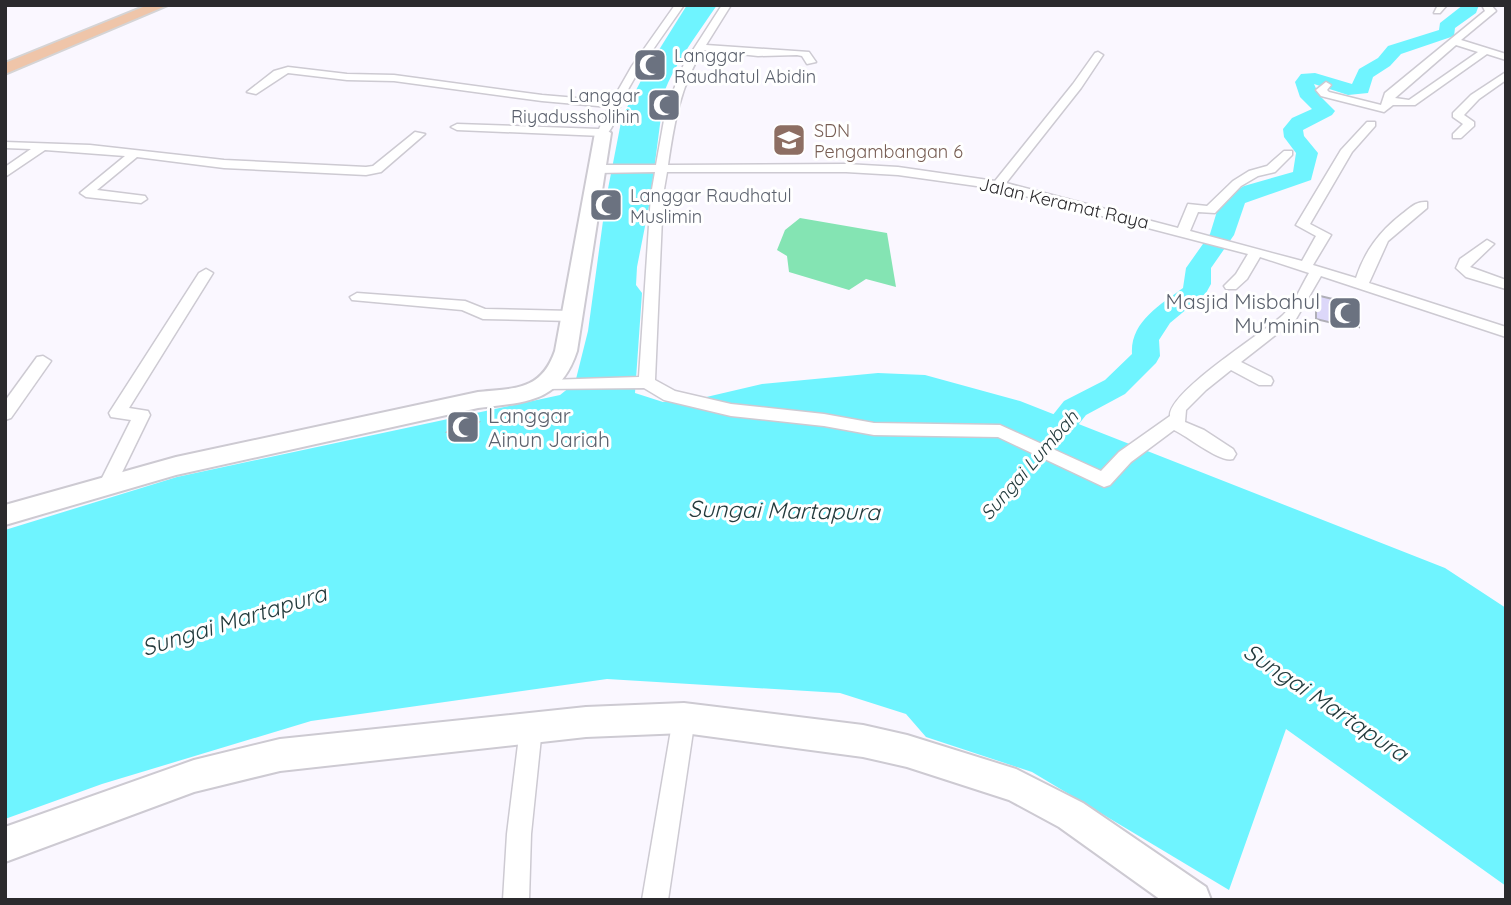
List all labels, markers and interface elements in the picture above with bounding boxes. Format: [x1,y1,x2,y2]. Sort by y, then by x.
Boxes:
place label: Langgar Raudhatul Abidin [674,44,816,88]
mosque icon: Langgar Raudhatul Abidin [631,46,669,84]
place label: Langgar Riyadussholihin [511,84,640,128]
mosque icon: Langgar Riyadussholihin [645,86,683,124]
place label: SDN Pengambangan 6 [814,119,963,163]
school or university icon: SDN Pengambangan 6 [770,121,808,159]
street label: Jalan Keramat Raya [977,172,1151,234]
place label: Langgar Raudhatul Muslimin [630,184,792,228]
mosque icon: Langgar Raudhatul Muslimin [587,186,625,224]
place label: Masjid Misbahul Mu'minin [1166,288,1320,338]
mosque icon: Masjid Misbahul Mu'minin [1326,294,1364,332]
place label: Langgar Ainun Jariah [488,402,610,452]
water label: Sungai Lumbah [975,404,1084,525]
mosque icon: Langgar Ainun Jariah [444,408,482,446]
water label: Sungai Martapura [688,494,881,526]
water label: Sungai Martapura [138,578,331,662]
water label: Sungai Martapura [1238,636,1414,768]

